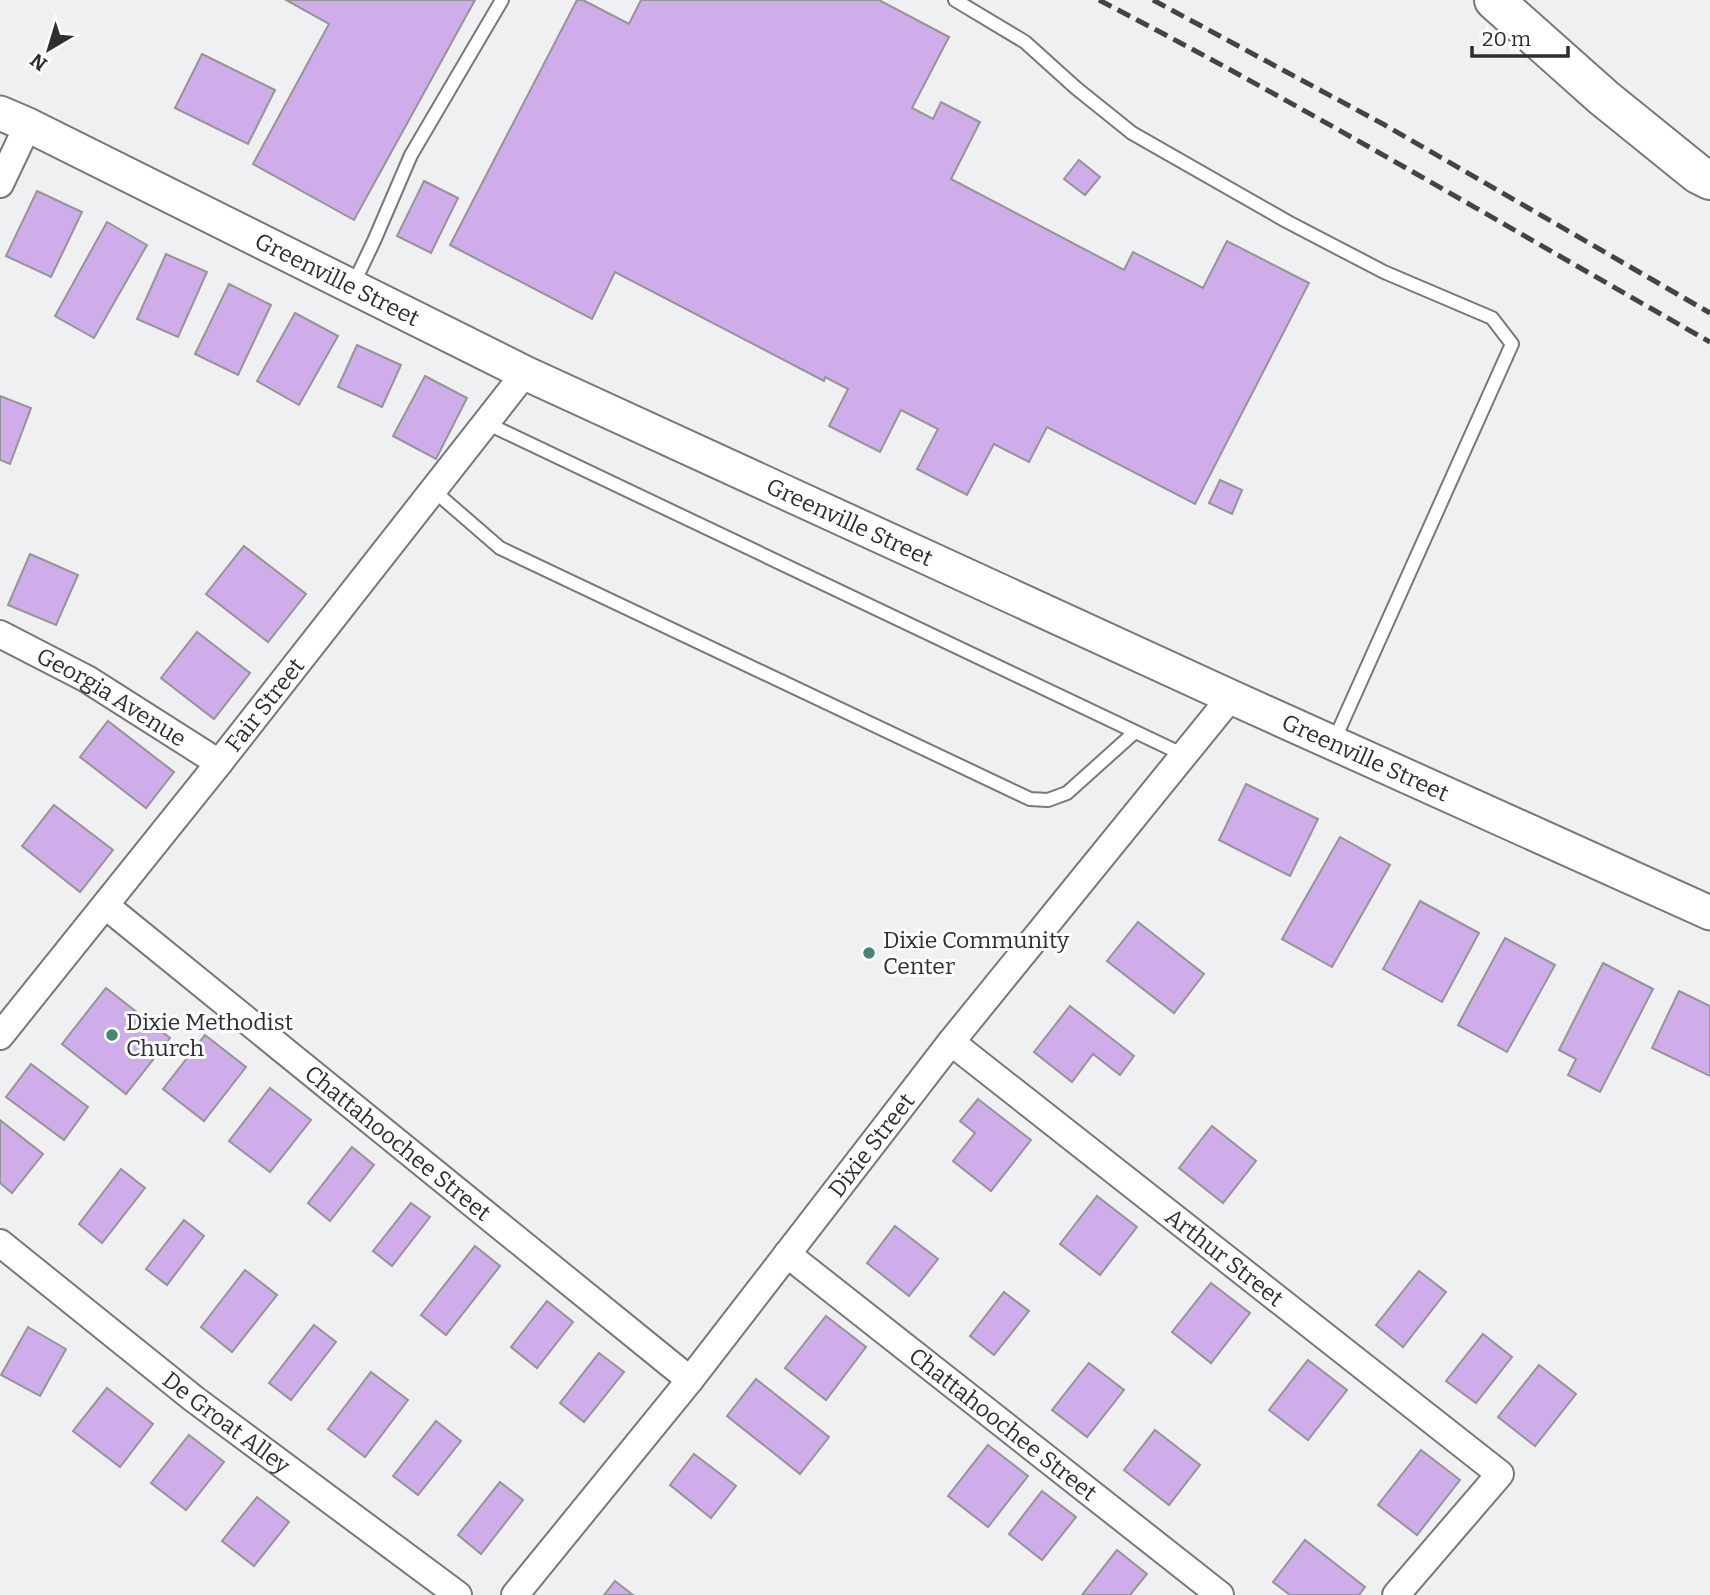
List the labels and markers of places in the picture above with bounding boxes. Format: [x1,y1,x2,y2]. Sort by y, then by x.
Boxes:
place label: Dixie Community Center [883,926,1070,980]
marker: Dixie Community Center [861,945,877,961]
place label: Dixie Methodist Church [126,1008,293,1062]
marker: Dixie Methodist Church [104,1027,120,1043]

